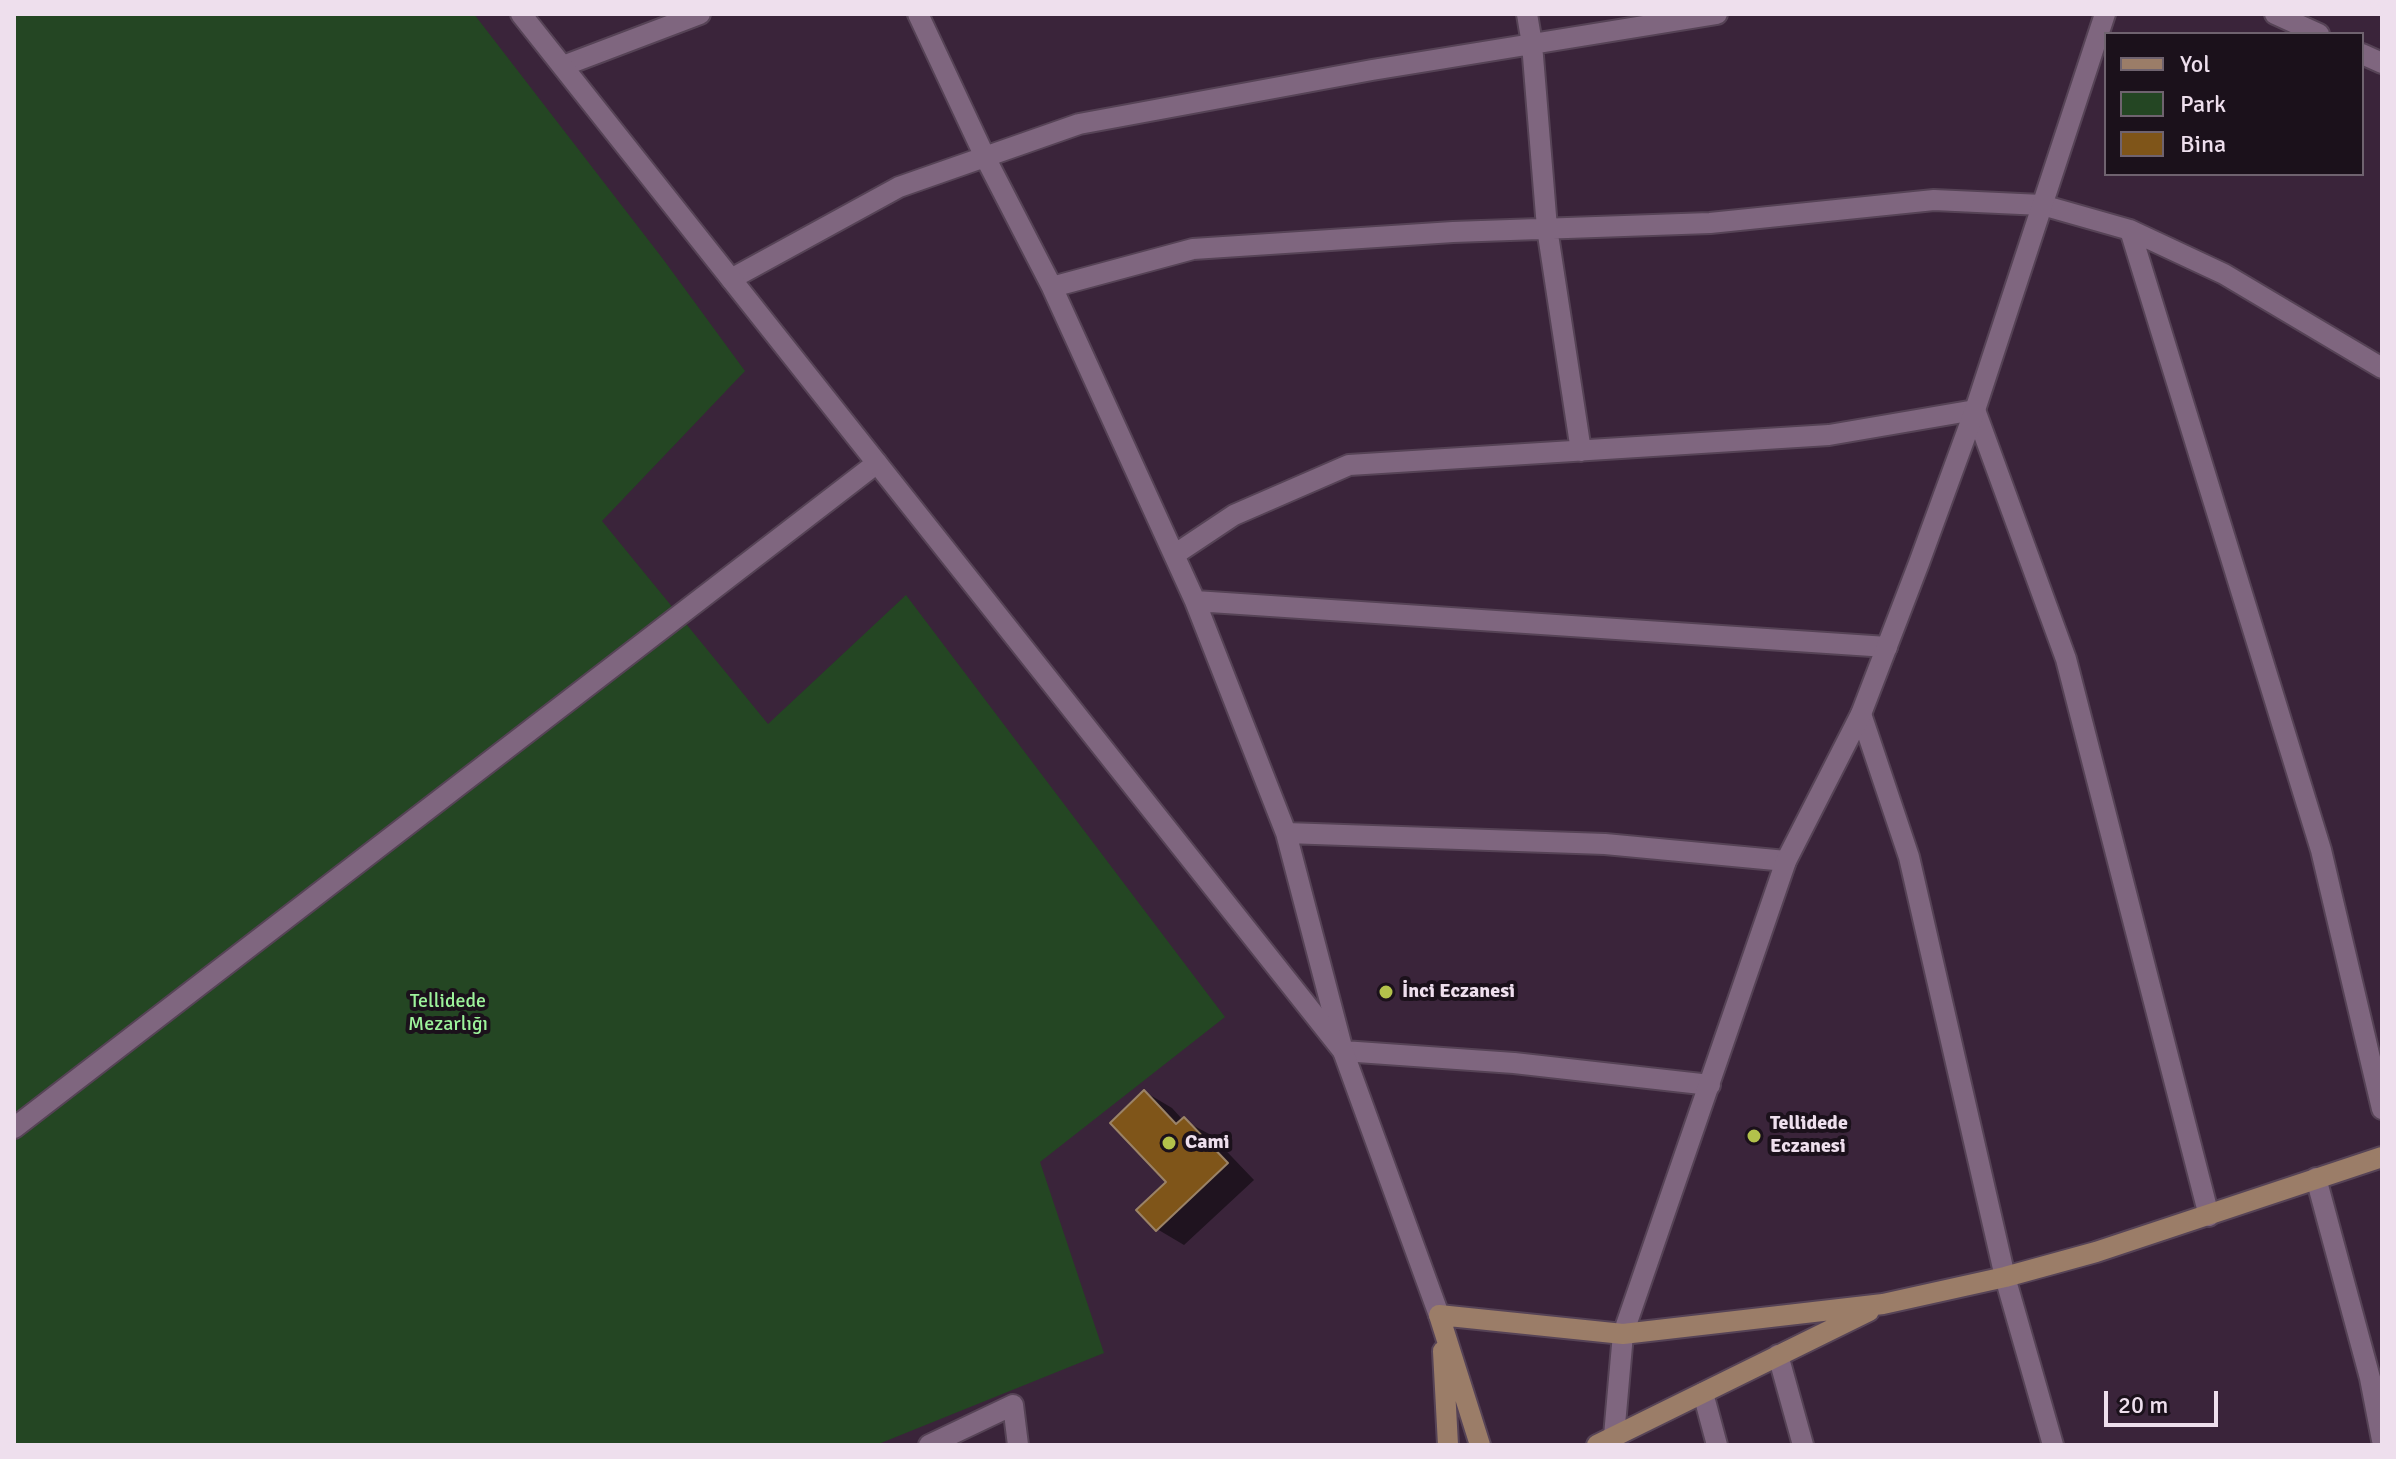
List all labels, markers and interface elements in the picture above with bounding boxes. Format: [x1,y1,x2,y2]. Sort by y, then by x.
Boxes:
legend [2104,32,2364,176]
text: Yol [2180,49,2210,79]
text: Park [2180,89,2226,119]
text: Bina [2180,129,2226,159]
place label: İnci Eczanesi [1402,980,1515,1004]
marker: İnci Eczanesi [1377,983,1395,1001]
park label: Tellidede Mezarlığı [408,990,488,1037]
place label: Tellidede Eczanesi [1770,1112,1848,1159]
marker: Tellidede Eczanesi [1745,1127,1763,1145]
place label: Cami [1185,1131,1230,1155]
marker: Cami [1160,1134,1178,1152]
scale bar [2108,1375,2222,1425]
text: 20 m [2118,1390,2168,1420]

